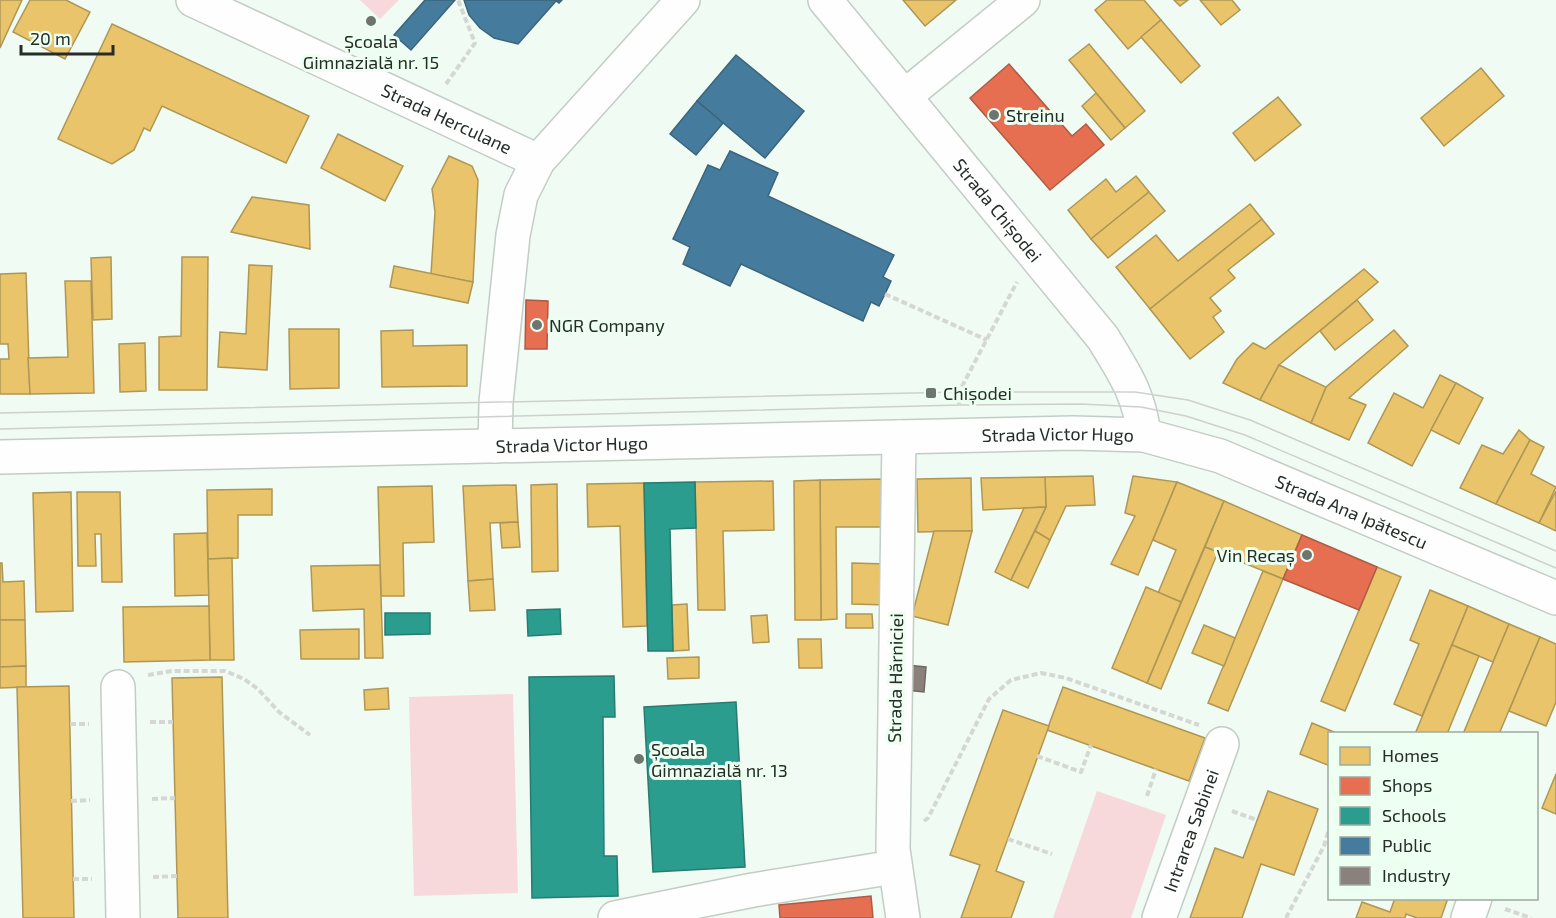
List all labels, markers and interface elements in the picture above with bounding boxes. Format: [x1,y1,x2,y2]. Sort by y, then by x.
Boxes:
marker: Școala Gimnazială nr. 15 [364,14,378,28]
scale bar [21,18,112,56]
text: 20 m [30,27,71,49]
place label: Școala Gimnazială nr. 15 [303,30,439,73]
street label: Strada Herculane [378,79,515,158]
place label: Streinu [1006,104,1065,126]
marker: Streinu [987,108,1001,122]
street label: Strada Chișodei [949,154,1047,266]
place label: NGR Company [549,314,665,336]
marker: NGR Company [530,318,544,332]
place label: Chișodei [943,382,1012,405]
marker: Chișodei [924,386,938,400]
street label: Strada Victor Hugo [981,422,1134,446]
street label: Strada Victor Hugo [495,432,648,457]
street label: Strada Ana Ipătescu [1272,470,1431,554]
place label: Vin Recaș [1217,544,1295,567]
marker: Vin Recaș [1300,548,1314,562]
street label: Strada Hărniciei [883,613,907,743]
legend [1328,732,1538,900]
place label: Școala Gimnazială nr. 13 [651,738,788,781]
text: Homes [1382,744,1439,766]
marker: Școala Gimnazială nr. 13 [632,752,646,766]
street label: Intrarea Sabinei [1158,766,1223,895]
text: Shops [1382,774,1432,796]
text: Schools [1382,804,1446,826]
text: Public [1382,834,1432,856]
text: Industry [1382,864,1451,886]

